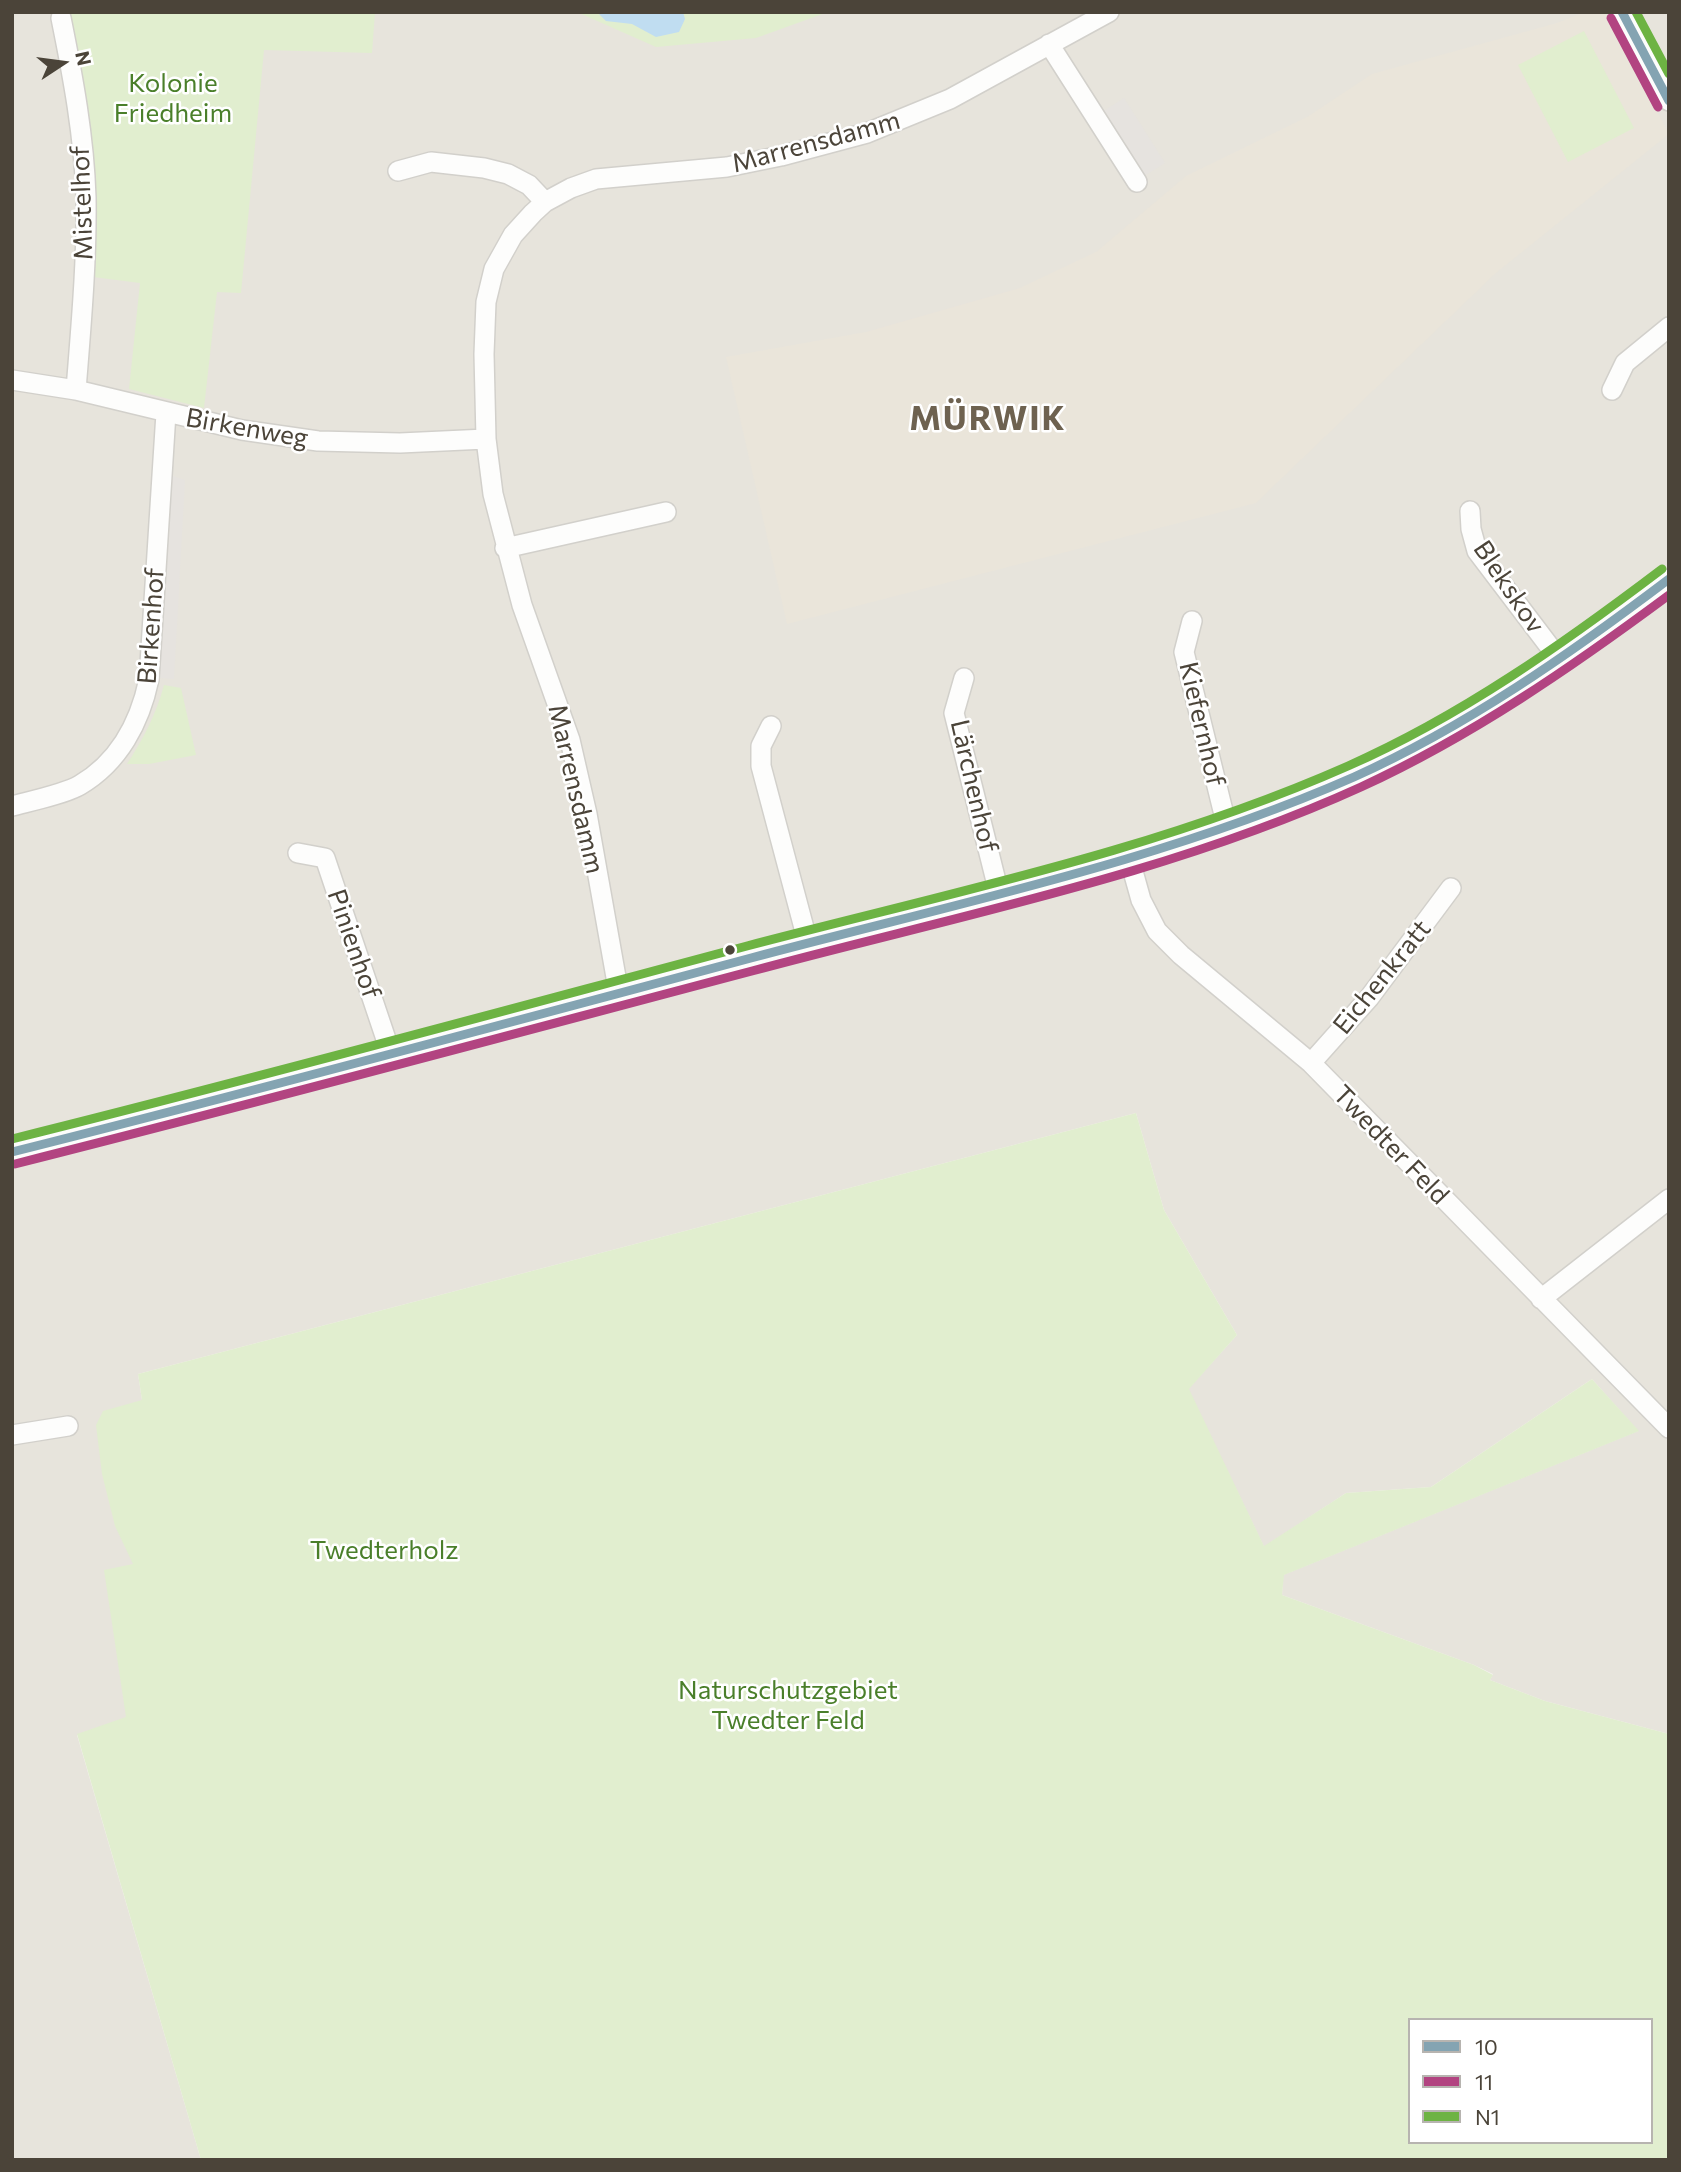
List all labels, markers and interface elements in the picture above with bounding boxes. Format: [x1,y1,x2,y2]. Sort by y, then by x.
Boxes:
north arrow [28,28,98,98]
text: N [71,49,97,68]
park label: Kolonie Friedheim [114,67,232,128]
street label: Marrensdamm [728,105,904,179]
street label: Mistelhof [64,145,100,261]
district label: MÜRWIK [910,399,1066,439]
street label: Birkenweg [183,402,311,454]
street label: Blekskov [1467,535,1551,639]
street label: Birkenhof [131,567,171,685]
street label: Kiefernhof [1173,659,1231,789]
street label: Marrensdamm [541,701,611,877]
street label: Lärchenhof [944,717,1004,855]
street label: Pinienhof [321,885,387,1003]
street label: Eichenkratt [1327,914,1437,1040]
unlabelled marker [723,943,737,957]
street label: Twedter Feld [1327,1079,1455,1211]
park label: Twedterholz [310,1534,458,1566]
park label: Naturschutzgebiet Twedter Feld [678,1674,898,1736]
legend [1408,2018,1653,2144]
text: 10 [1475,2034,1498,2059]
text: 11 [1475,2069,1493,2094]
text: N1 [1475,2104,1500,2129]

